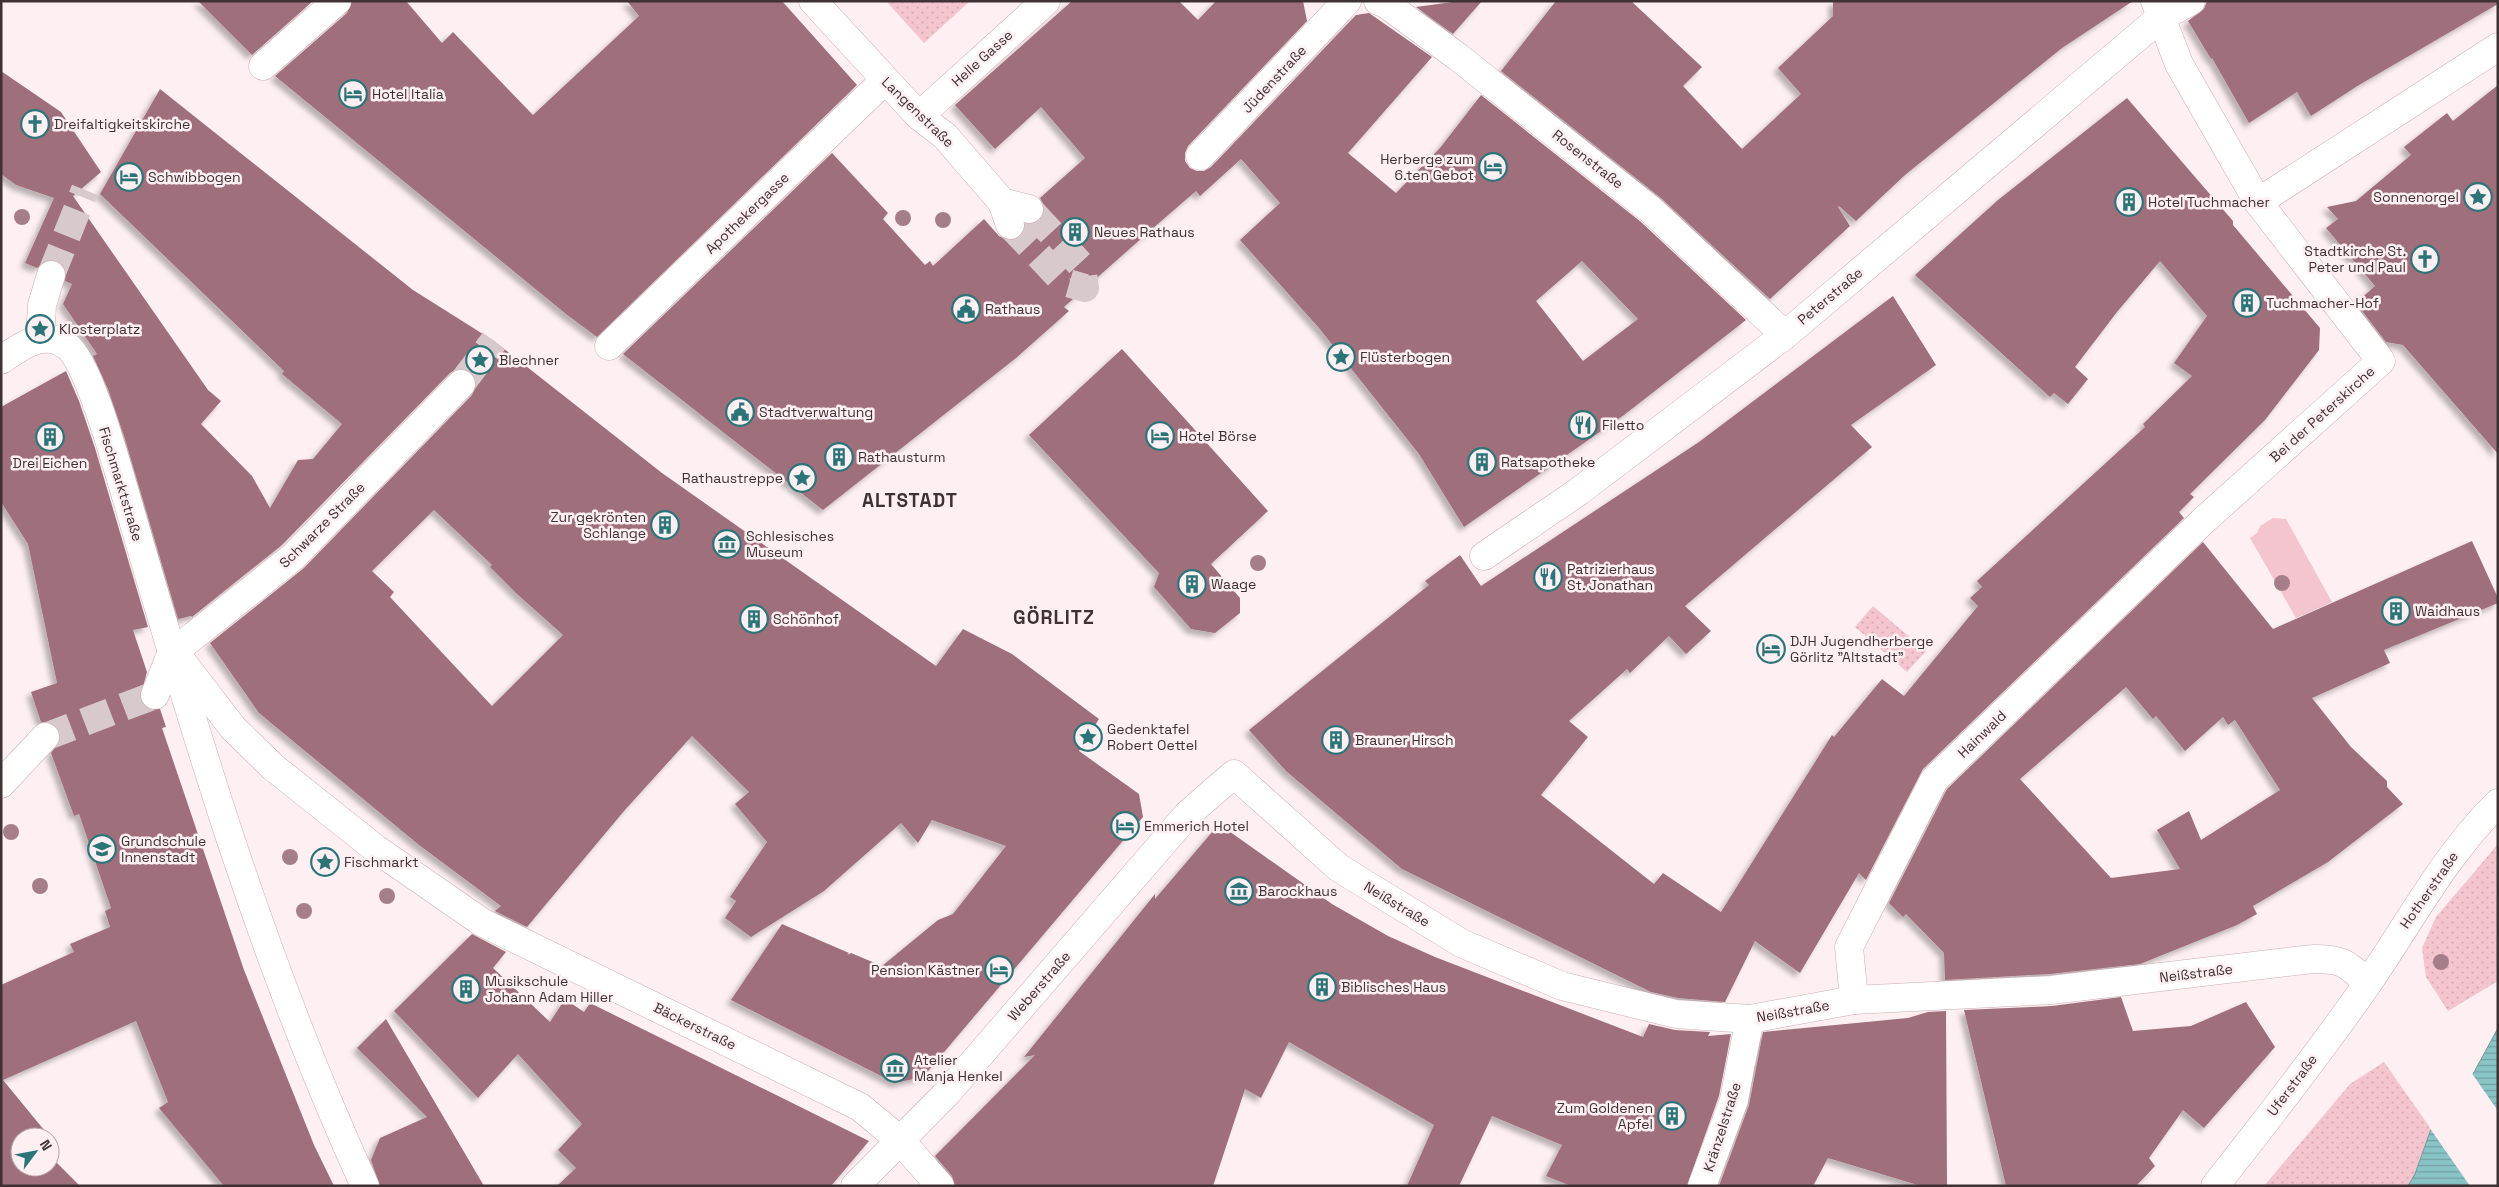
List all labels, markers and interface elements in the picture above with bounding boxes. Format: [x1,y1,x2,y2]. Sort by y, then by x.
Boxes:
street label: Helle Gasse [948,26,1016,90]
street label: Jüdenstraße [1238,41,1310,117]
street label: Langenstraße [878,73,958,151]
hotel icon: Hotel Italia [338,79,368,109]
place label: Hotel Italia [372,85,444,103]
church icon: Dreifaltigkeitskirche [20,109,50,139]
place label: Dreifaltigkeitskirche [54,115,190,133]
street label: Rosenstraße [1549,126,1627,192]
place label: Herberge zum 6.ten Gebot [1380,150,1474,184]
hotel icon: Herberge zum 6.ten Gebot [1478,152,1508,182]
hotel icon: Schwibbogen [114,162,144,192]
place label: Schwibbogen [148,168,241,186]
street label: Apothekergasse [701,168,793,258]
place icon: Sonnenorgel [2463,182,2493,212]
building icon: Hotel Tuchmacher [2114,187,2144,217]
place label: Sonnenorgel [2373,188,2459,206]
place label: Hotel Tuchmacher [2148,193,2270,211]
building icon: Neues Rathaus [1060,217,1090,247]
place label: Neues Rathaus [1094,223,1195,241]
place label: Stadtkirche St. Peter und Paul [2304,242,2406,276]
church icon: Stadtkirche St. Peter und Paul [2410,244,2440,274]
street label: Peterstraße [1794,264,1866,328]
building icon: Tuchmacher-Hof [2232,288,2262,318]
public building icon: Rathaus [951,294,981,324]
place label: Tuchmacher-Hof [2266,294,2379,312]
place label: Rathaus [985,300,1040,318]
place icon: Klosterplatz [25,314,55,344]
place label: Klosterplatz [59,320,140,338]
place icon: Flüsterbogen [1326,342,1356,372]
place icon: Blechner [465,345,495,375]
place label: Flüsterbogen [1360,348,1450,366]
place label: Blechner [499,351,559,369]
street label: Bei der Peterskirche [2266,362,2378,466]
public building icon: Stadtverwaltung [725,397,755,427]
place label: Stadtverwaltung [759,403,873,421]
restaurant icon: Filetto [1568,410,1598,440]
place label: Filetto [1602,416,1644,434]
hotel icon: Hotel Börse [1145,421,1175,451]
building icon: Drei Eichen [35,422,65,452]
street label: Fischmarktstraße [95,425,147,543]
place label: Hotel Börse [1179,427,1257,445]
building icon: Rathausturm [824,442,854,472]
building icon: Ratsapotheke [1467,447,1497,477]
place label: Rathausturm [858,448,945,466]
place label: Ratsapotheke [1501,453,1595,471]
place label: Drei Eichen [13,454,87,472]
place icon: Rathaustreppe [787,463,817,493]
place label: Rathaustreppe [682,469,783,487]
street label: Schwarze Straße [275,478,369,572]
district label: ALTSTADT [862,488,958,513]
place label: Zur gekrönten Schlange [551,508,646,542]
building icon: Zur gekrönten Schlange [650,510,680,540]
place label: Schlesisches Museum [746,527,834,561]
museum icon: Schlesisches Museum [712,529,742,559]
place label: Patrizierhaus St. Jonathan [1567,560,1655,594]
restaurant icon: Patrizierhaus St. Jonathan [1533,562,1563,592]
building icon: Waage [1177,569,1207,599]
place label: Waage [1211,575,1256,593]
building icon: Waidhaus [2381,596,2411,626]
place label: Waidhaus [2415,602,2480,620]
building icon: Schönhof [739,604,769,634]
district label: GÖRLITZ [1013,605,1095,630]
place label: Schönhof [773,610,839,628]
place label: DJH Jugendherberge Görlitz "Altstadt" [1790,632,1934,666]
hotel icon: DJH Jugendherberge Görlitz "Altstadt" [1756,634,1786,664]
street label: Hainwald [1954,706,2010,762]
place label: Gedenktafel Robert Oettel [1107,720,1197,754]
place icon: Gedenktafel Robert Oettel [1073,722,1103,752]
building icon: Brauner Hirsch [1321,725,1351,755]
place label: Brauner Hirsch [1355,731,1454,749]
hotel icon: Emmerich Hotel [1110,811,1140,841]
place label: Emmerich Hotel [1144,817,1249,835]
place label: Grundschule Innenstadt [121,832,206,866]
school or university icon: Grundschule Innenstadt [87,834,117,864]
place icon: Fischmarkt [310,847,340,877]
street label: Hotherstraße [2396,848,2462,932]
place label: Fischmarkt [344,853,419,871]
museum icon: Barockhaus [1224,876,1254,906]
street label: Neißstraße [1361,877,1433,931]
place label: Barockhaus [1258,882,1337,900]
street label: Weberstraße [1004,947,1074,1025]
hotel icon: Pension Kästner [984,955,1014,985]
street label: Neißstraße [2158,960,2234,986]
place label: Pension Kästner [871,961,980,979]
place label: Musikschule Johann Adam Hiller [485,972,613,1006]
building icon: Biblisches Haus [1307,972,1337,1002]
building icon: Musikschule Johann Adam Hiller [451,974,481,1004]
place label: Biblisches Haus [1341,978,1446,996]
street label: Neißstraße [1755,996,1831,1026]
street label: Bäckerstraße [651,998,739,1054]
place label: Atelier Manja Henkel [914,1051,1003,1085]
street label: Uferstraße [2263,1051,2321,1119]
museum icon: Atelier Manja Henkel [880,1053,910,1083]
street label: Kränzelstraße [1699,1080,1745,1174]
place label: Zum Goldenen Apfel [1557,1099,1653,1133]
building icon: Zum Goldenen Apfel [1657,1101,1687,1131]
north arrow [10,1127,60,1177]
text: N [36,1136,56,1154]

